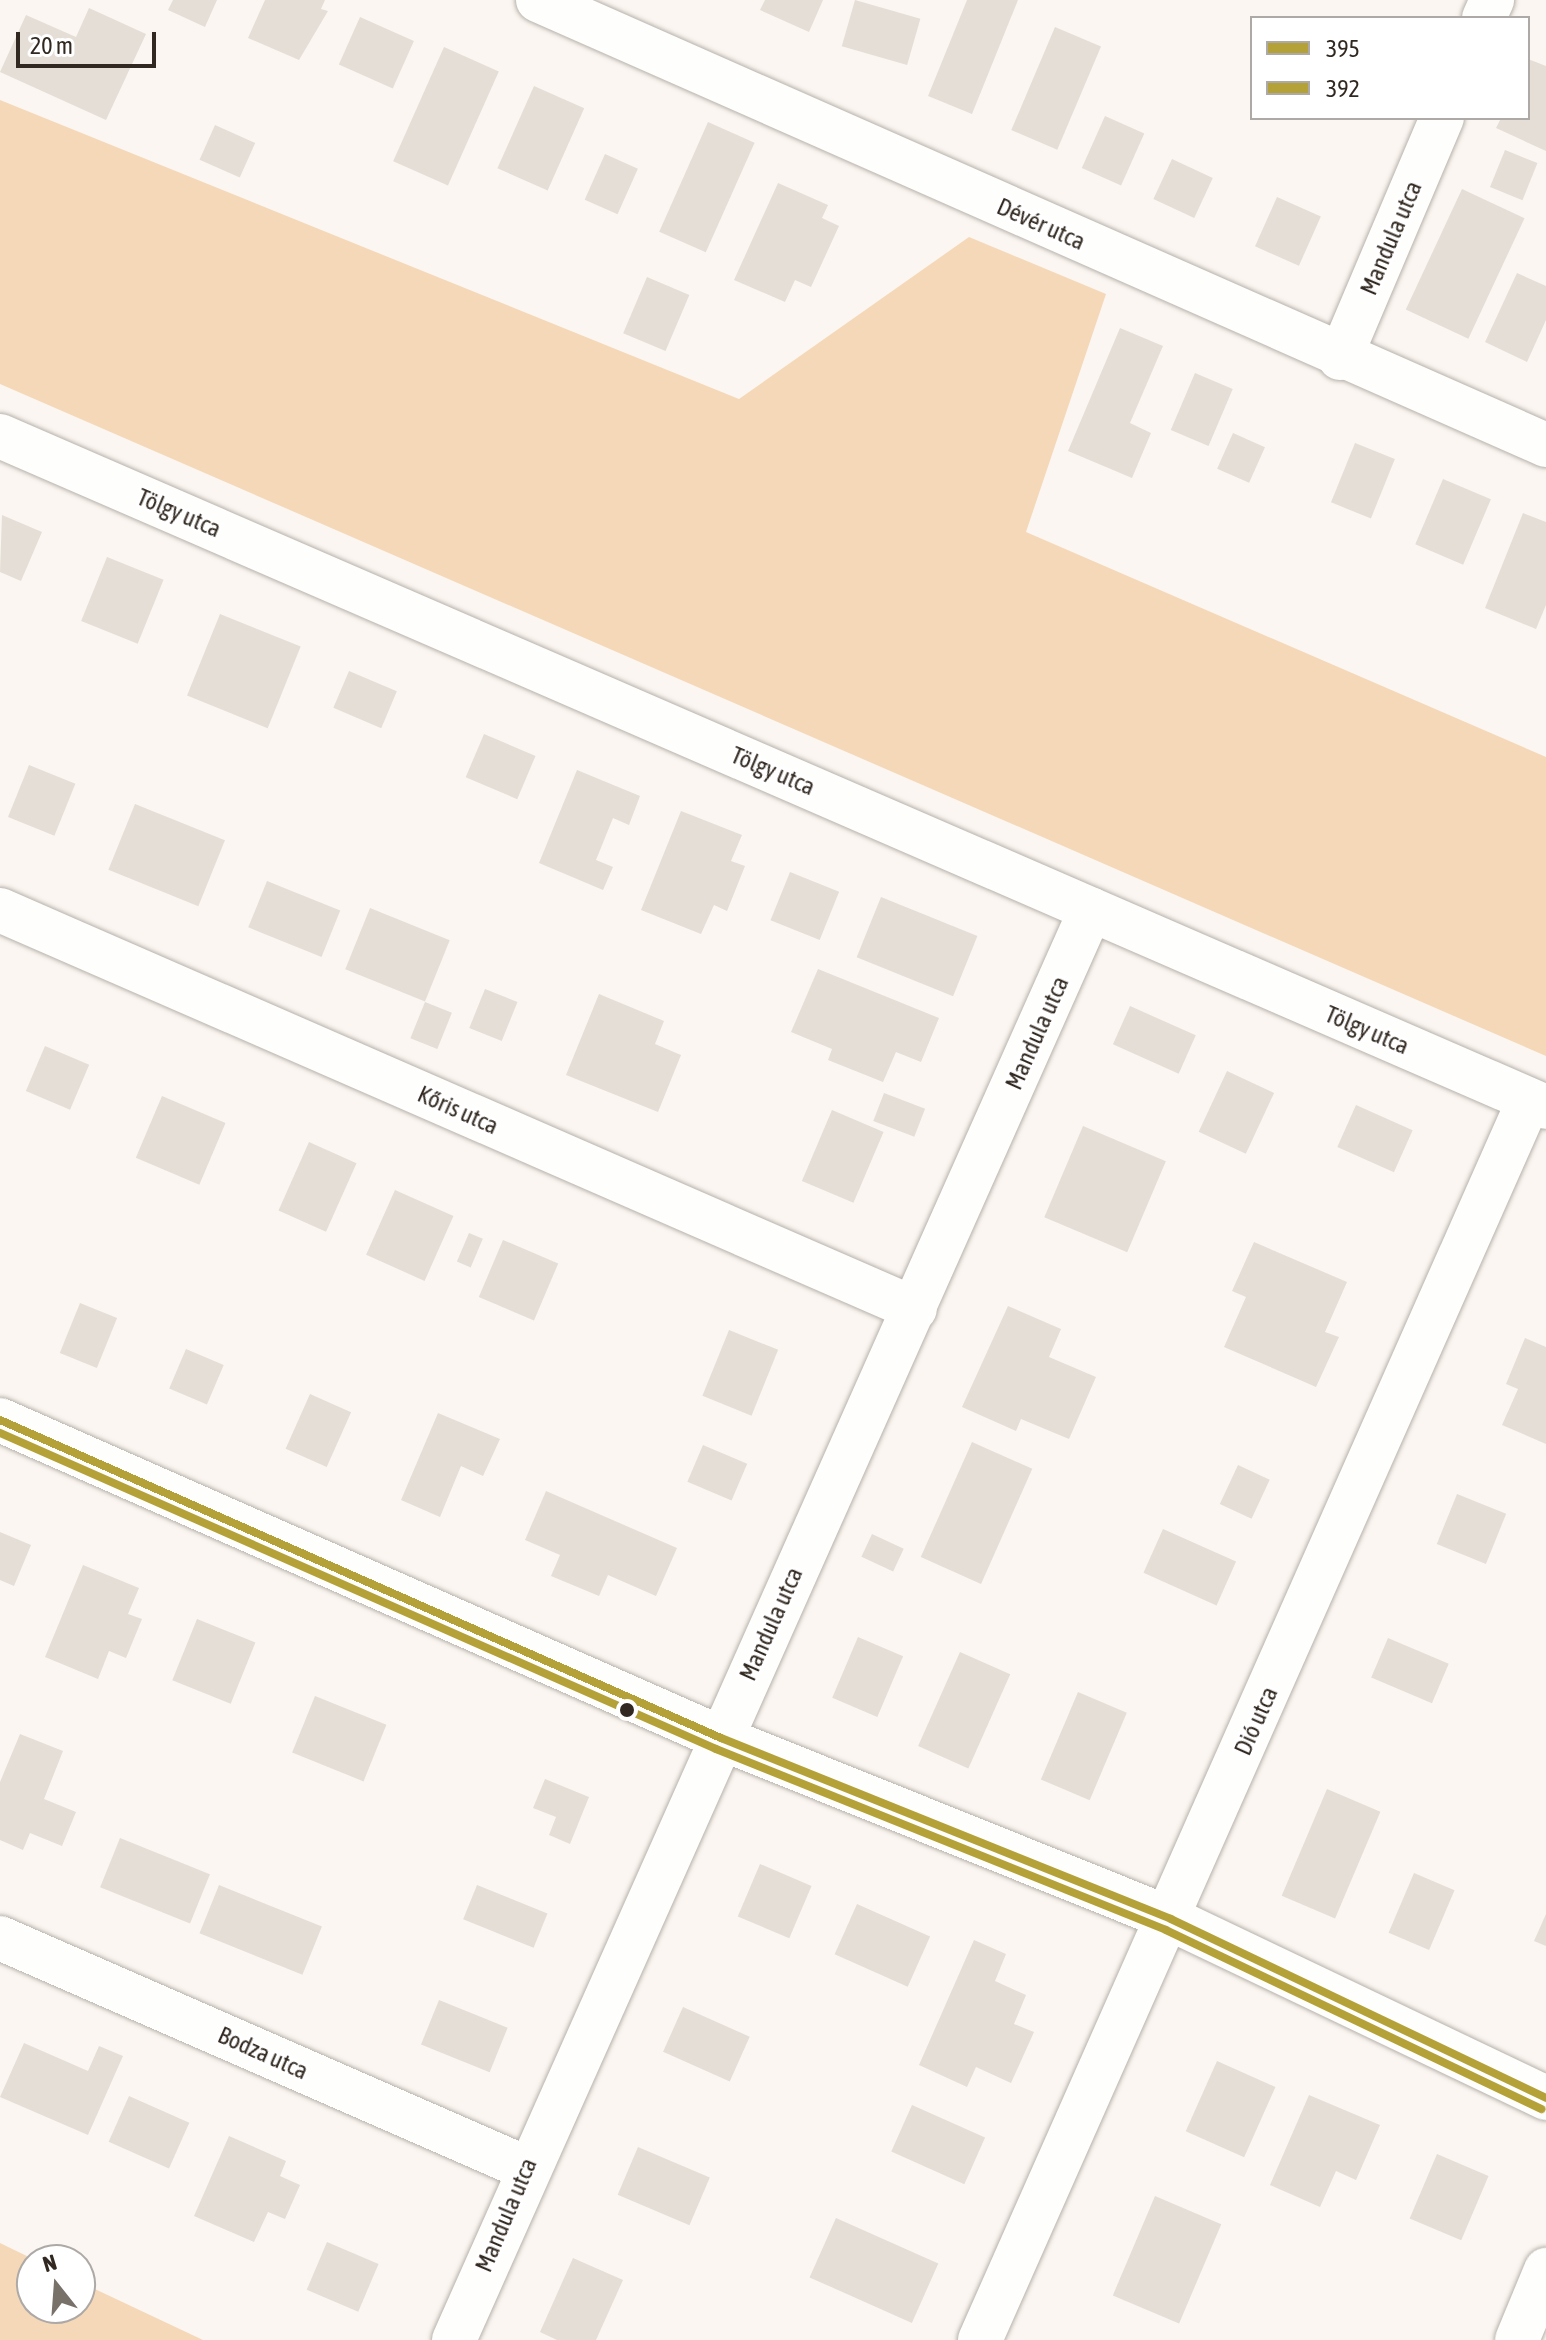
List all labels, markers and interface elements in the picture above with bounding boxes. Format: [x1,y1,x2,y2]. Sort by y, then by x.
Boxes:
scale bar [20,16,160,66]
legend [1250,16,1530,120]
text: 20 m [30,32,73,59]
text: 395 [1326,35,1360,62]
text: 392 [1326,75,1360,102]
street label: Mandula utca [1354,177,1428,299]
street label: Dévér utca [993,192,1089,256]
street label: Tölgy utca [133,483,225,543]
street label: Tölgy utca [727,741,819,801]
street label: Mandula utca [999,972,1075,1094]
street label: Tölgy utca [1321,1000,1413,1060]
street label: Kőris utca [413,1080,503,1140]
street label: Mandula utca [733,1563,809,1685]
street label: Dió utca [1228,1682,1284,1760]
unlabelled marker [619,1702,635,1718]
street label: Bodza utca [214,2020,312,2086]
street label: Mandula utca [469,2154,543,2276]
north arrow [16,2244,96,2324]
text: N [40,2249,60,2277]

